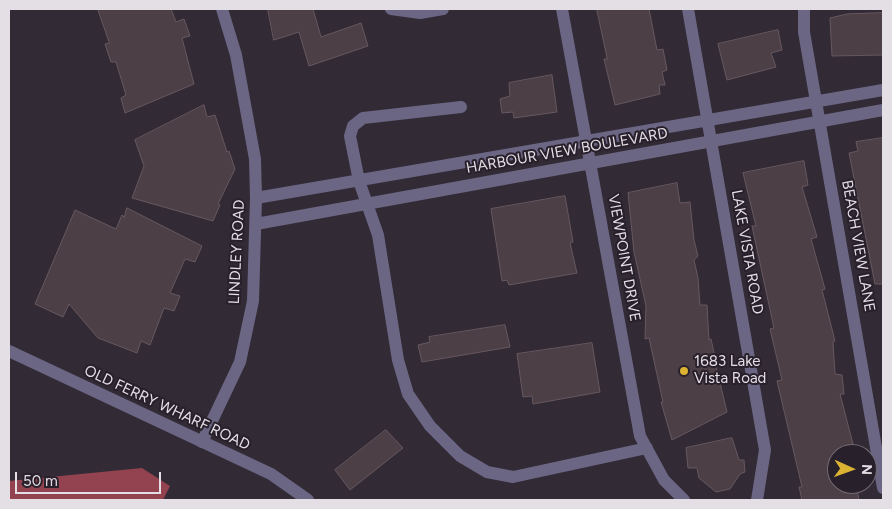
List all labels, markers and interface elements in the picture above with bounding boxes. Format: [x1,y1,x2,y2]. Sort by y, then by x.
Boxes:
street label: HARBOUR VIEW BOULEVARD [465,124,669,178]
street label: BEACH VIEW LANE [838,179,878,313]
street label: LAKE VISTA ROAD [727,188,767,316]
street label: VIEWPOINT DRIVE [604,193,644,323]
street label: LINDLEY ROAD [225,199,249,305]
place label: 1683 Lake Vista Road [694,353,766,388]
street label: OLD FERRY WHARF ROAD [81,362,253,454]
marker: 1683 Lake Vista Road [678,365,690,377]
north arrow [827,444,877,494]
scale bar [18,462,164,494]
text: N [858,464,875,475]
text: 50 m [23,472,58,490]

